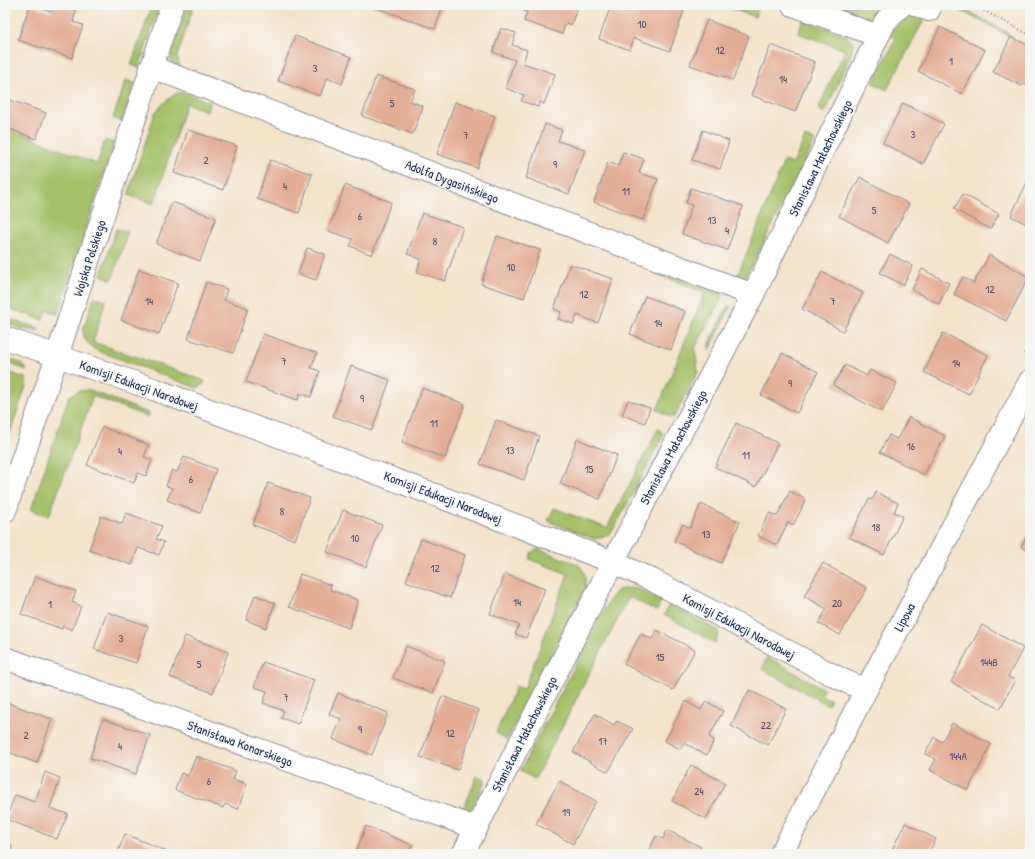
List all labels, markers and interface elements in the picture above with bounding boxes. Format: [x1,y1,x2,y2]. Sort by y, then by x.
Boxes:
house number: 10 [638,17,647,31]
house number: 12 [715,43,725,57]
house number: 1 [949,54,953,68]
house number: 3 [313,61,318,75]
house number: 14 [779,72,787,86]
house number: 5 [390,96,395,110]
street label: Stanisława Małachowskiego [784,97,856,219]
house number: 3 [911,127,916,141]
house number: 7 [463,128,469,142]
house number: 2 [203,153,209,167]
street label: Adolfa Dygasińskiego [403,155,501,207]
house number: 9 [553,157,557,171]
house number: 4 [283,179,287,193]
house number: 11 [622,184,630,198]
house number: 5 [872,203,877,217]
house number: 6 [358,209,363,223]
house number: 13 [708,213,717,227]
street label: Wojska Polskiego [68,218,110,298]
house number: 4 [725,223,729,237]
house number: 8 [433,234,438,248]
house number: 10 [507,260,516,274]
house number: 12 [985,282,995,296]
house number: 12 [579,287,589,301]
house number: 14 [145,294,153,308]
house number: 7 [830,294,836,308]
house number: 14 [654,316,662,330]
house number: 7 [281,354,287,368]
street label: Komisji Edukacji Narodowej [77,355,201,415]
house number: 14 [952,356,960,370]
house number: 9 [788,376,792,390]
street label: Stanisława Małachowskiego [635,386,711,508]
house number: 9 [360,391,364,405]
house number: 11 [430,416,438,430]
house number: 16 [907,439,916,453]
house number: 13 [506,443,515,457]
house number: 4 [118,444,122,458]
house number: 11 [742,448,750,462]
house number: 15 [585,462,594,476]
street label: Komisji Edukacji Narodowej [381,466,505,528]
house number: 6 [189,472,194,486]
house number: 8 [280,504,285,518]
house number: 18 [872,520,881,534]
house number: 13 [702,527,711,541]
house number: 10 [351,531,360,545]
house number: 12 [430,561,440,575]
street label: Komisji Edukacji Narodowej [680,589,798,663]
house number: 14 [513,595,521,609]
house number: 20 [832,596,842,610]
house number: 1 [48,597,52,611]
street label: Lipowa [889,600,919,634]
house number: 3 [119,631,124,645]
house number: 15 [656,650,665,664]
house number: 144B [980,655,998,669]
house number: 5 [197,657,202,671]
street label: Stanisława Małachowskiego [487,673,561,795]
house number: 7 [283,690,289,704]
street label: Stanisława Konarskiego [185,716,295,770]
house number: 22 [761,718,771,732]
house number: 9 [358,722,362,736]
house number: 12 [445,726,455,740]
house number: 2 [23,728,29,742]
house number: 17 [598,734,608,748]
house number: 4 [118,739,122,753]
house number: 144A [949,749,967,763]
house number: 6 [207,774,212,788]
house number: 24 [694,784,704,798]
house number: 19 [562,805,570,819]

